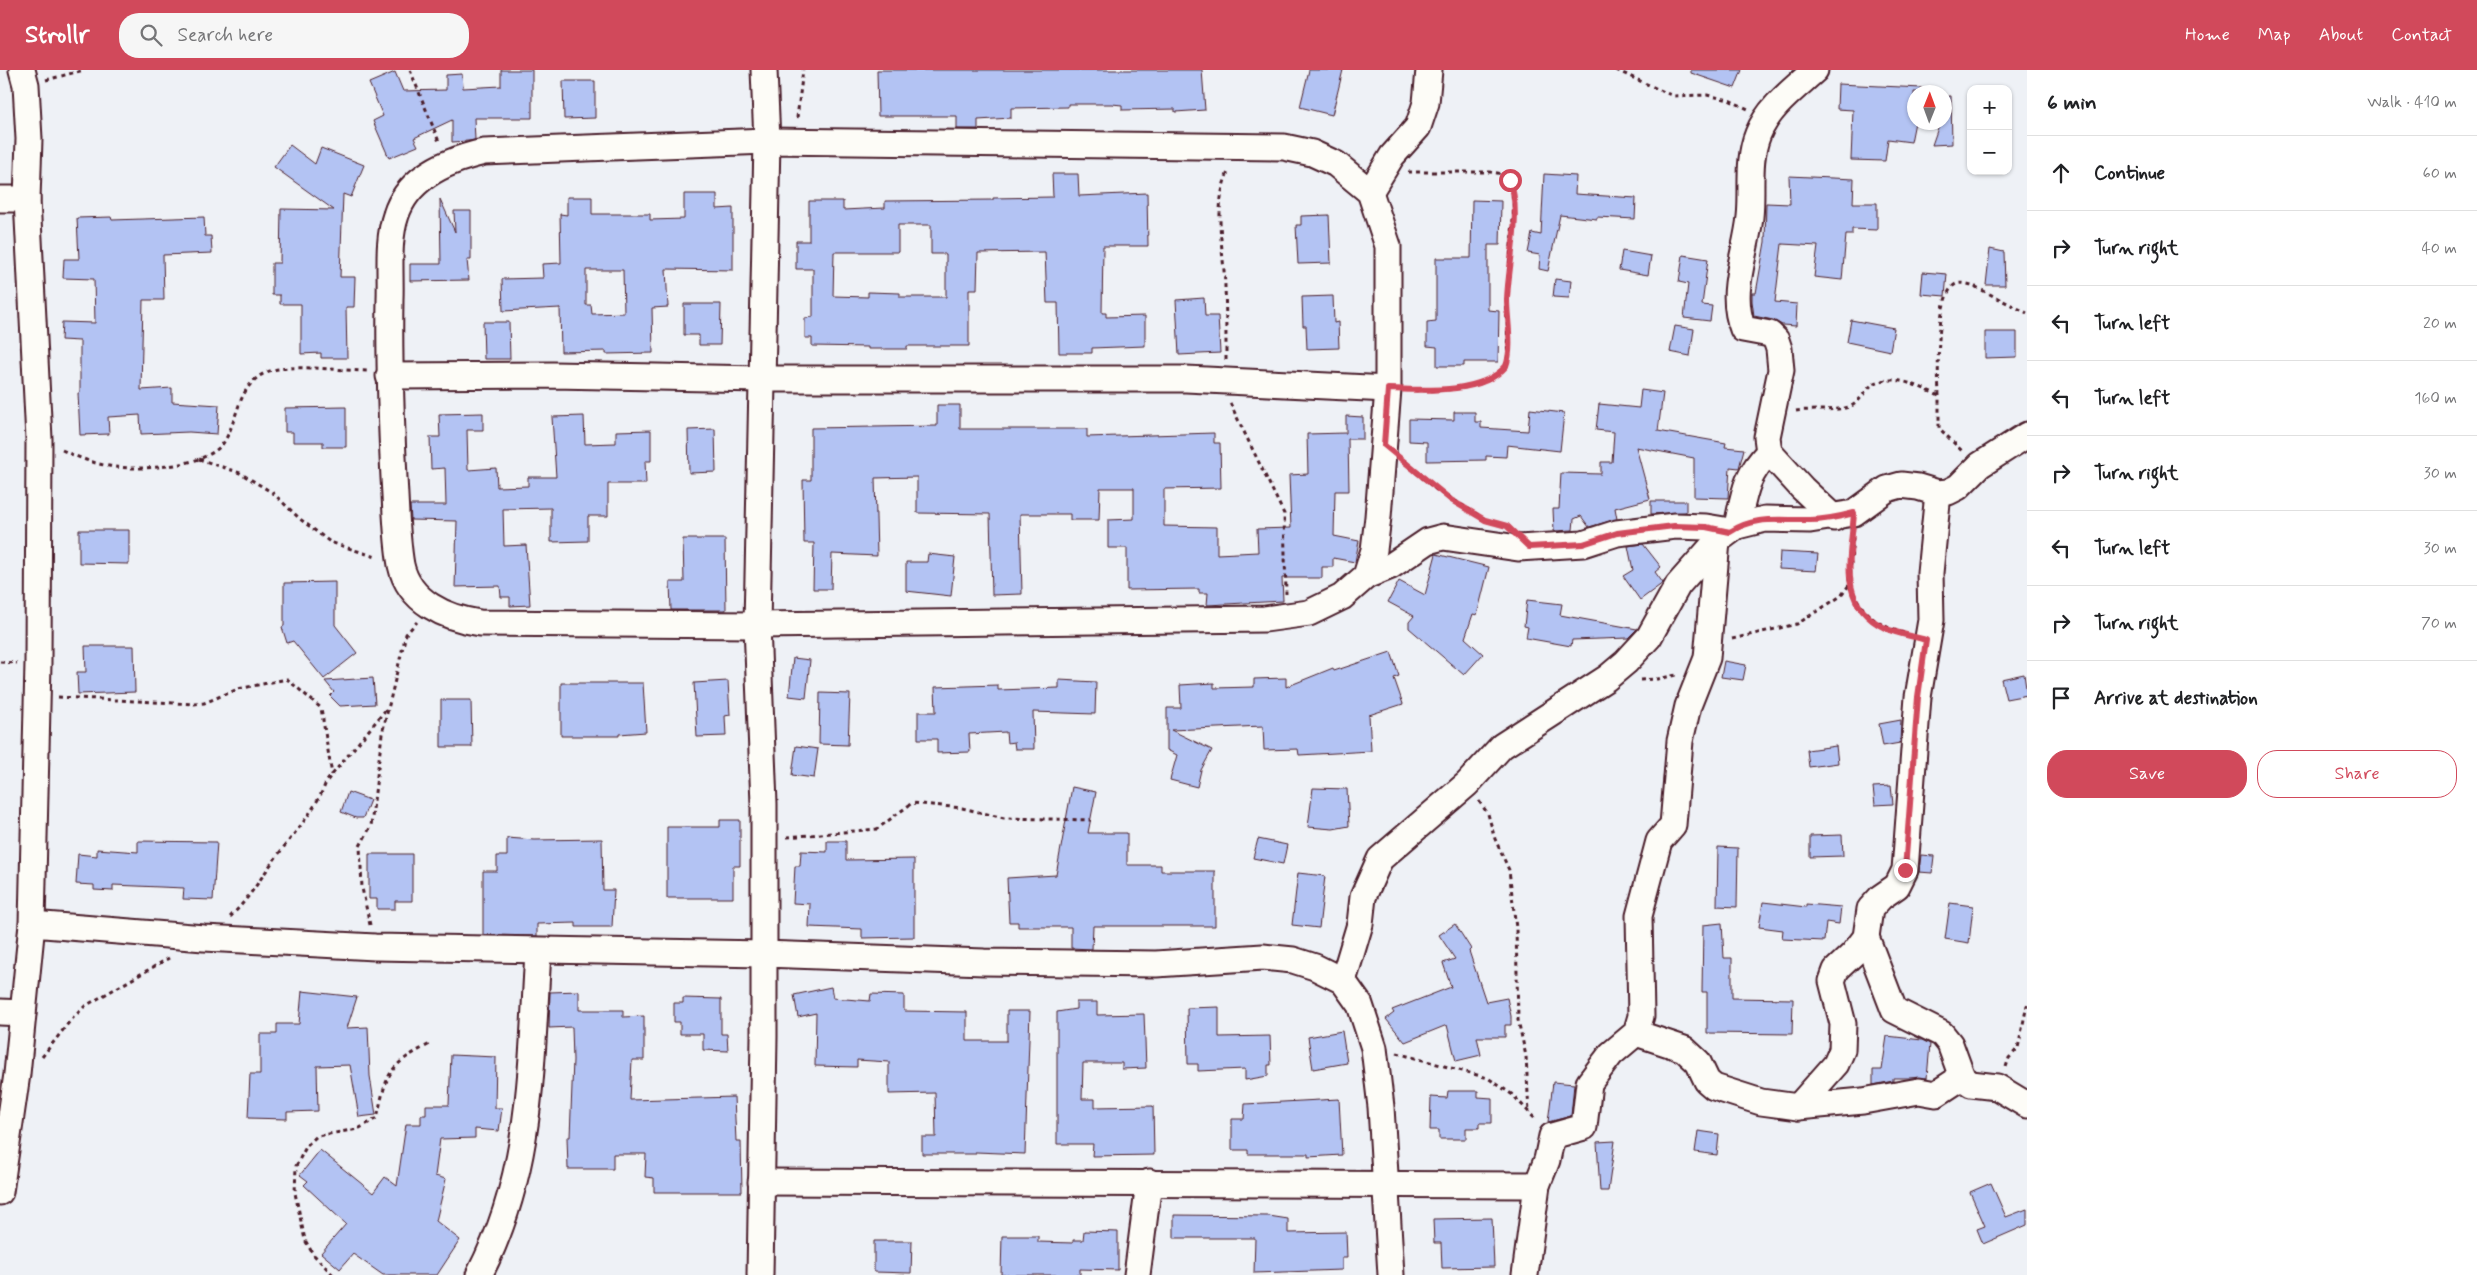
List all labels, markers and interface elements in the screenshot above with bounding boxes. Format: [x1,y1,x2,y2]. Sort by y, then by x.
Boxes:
search box [119,13,469,58]
text: Strollr [25,20,89,51]
icon: search [137,21,165,49]
text: Search here [177,23,273,48]
text: Home [2185,23,2230,47]
text: Map [2258,23,2291,47]
text: About [2319,23,2363,47]
text: Contact [2391,23,2452,47]
north arrow [1907,85,1952,130]
map controls [1967,85,2012,175]
button: + [1967,85,2012,130]
text: 6 min [2047,89,2097,117]
text: Walk · 410 m [2367,92,2457,113]
button: − [1967,130,2012,175]
icon: ahead [2047,159,2075,187]
text: Continue [2094,161,2165,186]
text: 60 m [2423,163,2457,184]
route start [1499,169,1522,192]
icon: right [2047,234,2075,262]
text: Turn right [2094,236,2178,261]
text: 40 m [2421,238,2457,259]
icon: left [2047,309,2075,337]
text: Turn left [2094,311,2170,336]
text: 20 m [2423,313,2457,334]
icon: left [2047,384,2075,412]
text: Turn left [2094,386,2170,411]
text: 160 m [2414,388,2457,409]
icon: right [2047,459,2075,487]
text: Turn right [2094,461,2178,486]
text: 30 m [2424,463,2457,484]
icon: left [2047,534,2075,562]
text: Turn left [2094,536,2170,561]
text: 30 m [2424,538,2457,559]
icon: right [2047,609,2075,637]
text: Turn right [2094,611,2178,636]
text: 70 m [2421,613,2457,634]
icon: arrive [2047,684,2075,712]
text: Arrive at destination [2094,686,2258,711]
button: Save [2047,750,2247,798]
button: Share [2257,750,2457,798]
route end [1894,859,1917,882]

